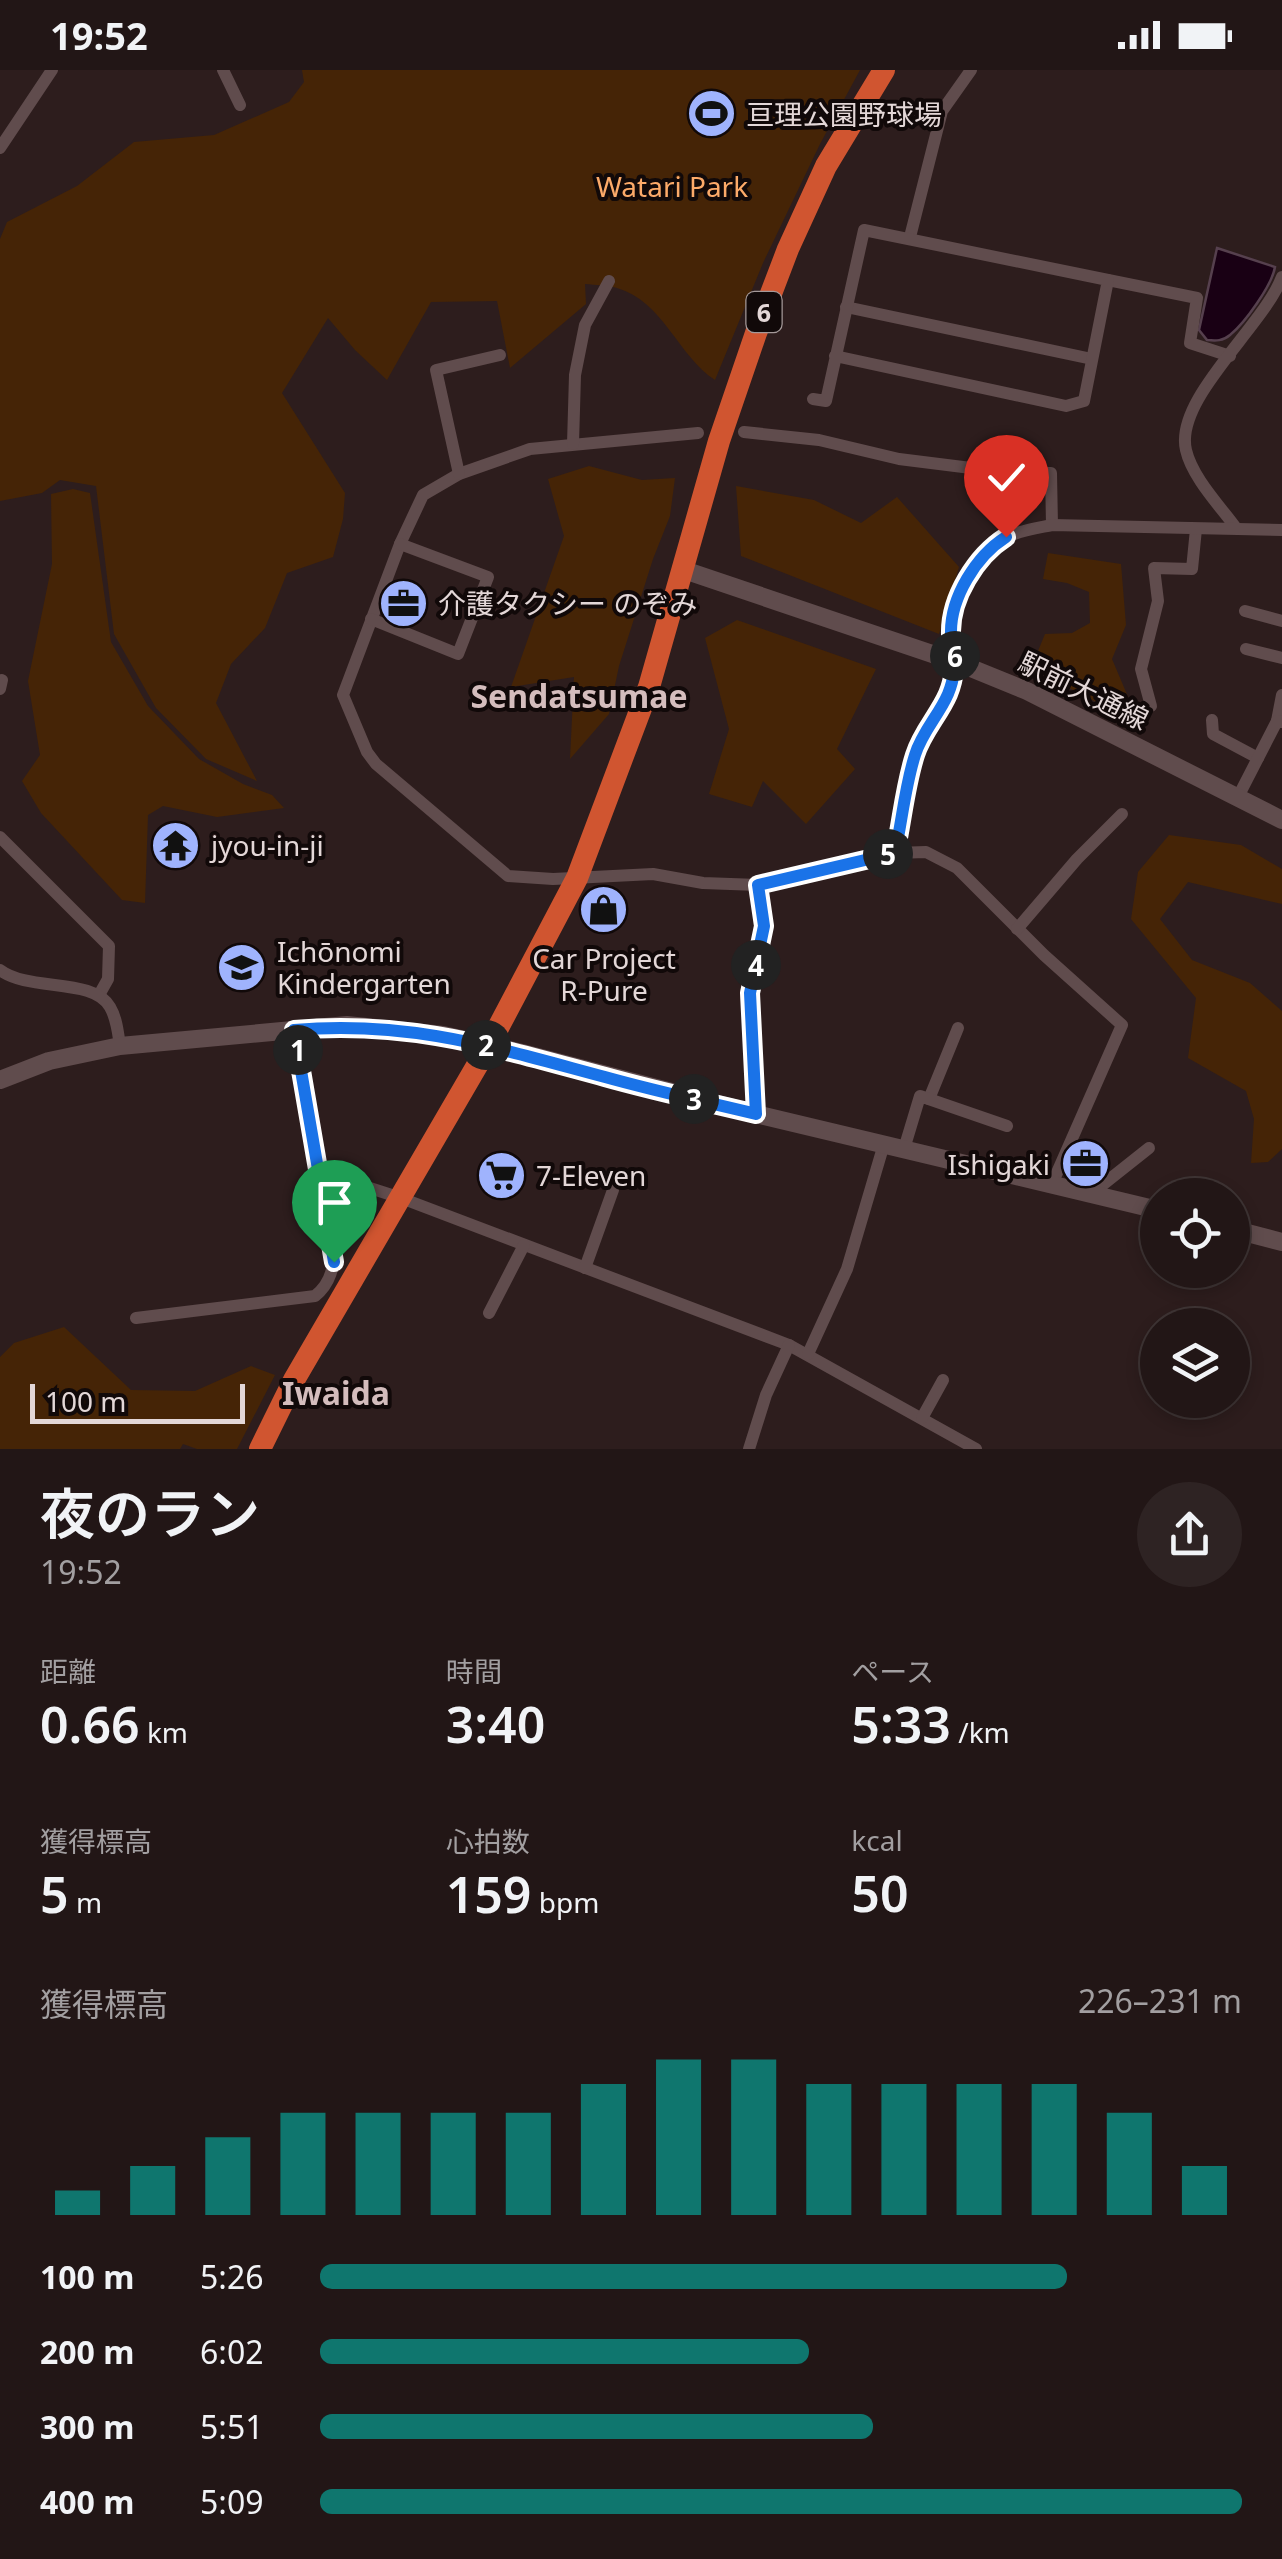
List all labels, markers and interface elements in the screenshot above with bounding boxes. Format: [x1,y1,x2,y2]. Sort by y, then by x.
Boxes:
text: 19:52 [50,9,148,61]
sports icon: 亘理公園野球場 [685,88,737,140]
place label: 亘理公園野球場 [746,95,942,133]
park label: Watari Park [596,167,748,205]
road number: 6 [746,292,782,332]
pin [964,435,1049,538]
icon: check [979,450,1034,505]
office icon: 介護タクシー のぞみ [377,577,429,629]
place label: 介護タクシー のぞみ [438,584,697,622]
pin: 6 [930,631,980,681]
text: 6 [947,637,963,675]
street label: 駅前大通線 [1013,642,1155,738]
district label: Sendatsumae [470,674,688,717]
temple icon: jyou-in-ji [150,819,202,871]
place label: jyou-in-ji [209,826,324,864]
pin: 5 [863,829,913,879]
text: 5 [880,835,896,873]
shop icon: Car Project R-Pure [578,884,630,936]
place label: Ichōnomi Kindergarten [277,932,451,1002]
place label: Car Project R-Pure [532,939,676,1009]
pin: 4 [731,940,781,990]
school or university icon: Ichōnomi Kindergarten [216,941,268,993]
text: 4 [748,946,764,984]
pin: 2 [461,1020,511,1070]
pin: 1 [273,1025,323,1075]
text: 2 [478,1026,494,1064]
text: 1 [290,1031,306,1069]
pin: 3 [669,1074,719,1124]
text: 3 [686,1080,702,1118]
office icon: Ishigaki [1059,1138,1111,1190]
place label: Ishigaki [947,1145,1050,1183]
supermarket icon: 7-Eleven [475,1149,527,1201]
place label: 7-Eleven [536,1156,646,1194]
pin [292,1160,377,1263]
icon: arrive [307,1175,362,1230]
map controls [1140,1178,1250,1418]
button: locate [1140,1178,1250,1288]
button: layers [1140,1308,1250,1418]
district label: Iwaida [282,1371,390,1414]
scale bar [30,1379,245,1424]
text: 100 m [45,1382,127,1420]
text: 夜のラン [40,1475,260,1550]
button: share [1137,1482,1242,1587]
text: 19:52 [40,1550,122,1593]
text: 距離 [40,1652,96,1690]
text: 時間 [446,1652,502,1690]
text: ペース [851,1652,934,1690]
text: 0.66 [40,1690,140,1758]
text: 3:40 [446,1690,545,1758]
text: 5:33 [851,1690,951,1758]
text: km [140,1713,188,1751]
text: /km [951,1713,1010,1751]
text: kcal [851,1821,903,1859]
text: 獲得標高 [40,1822,152,1860]
text: 心拍数 [446,1822,530,1860]
text: 50 [851,1859,909,1927]
text: 5 [40,1860,69,1928]
text: 159 [446,1860,531,1928]
text: m [69,1883,102,1921]
text: bpm [531,1883,599,1921]
text: 226–231 m [1078,1979,1242,2022]
text: 獲得標高 [40,1982,168,2025]
text: 100 m [40,2255,134,2298]
text: 5:26 [200,2255,264,2298]
text: 200 m [40,2330,134,2373]
text: 6:02 [200,2330,264,2373]
text: 300 m [40,2405,134,2448]
text: 5:51 [200,2405,264,2448]
text: 400 m [40,2480,134,2523]
text: 5:09 [200,2480,264,2523]

